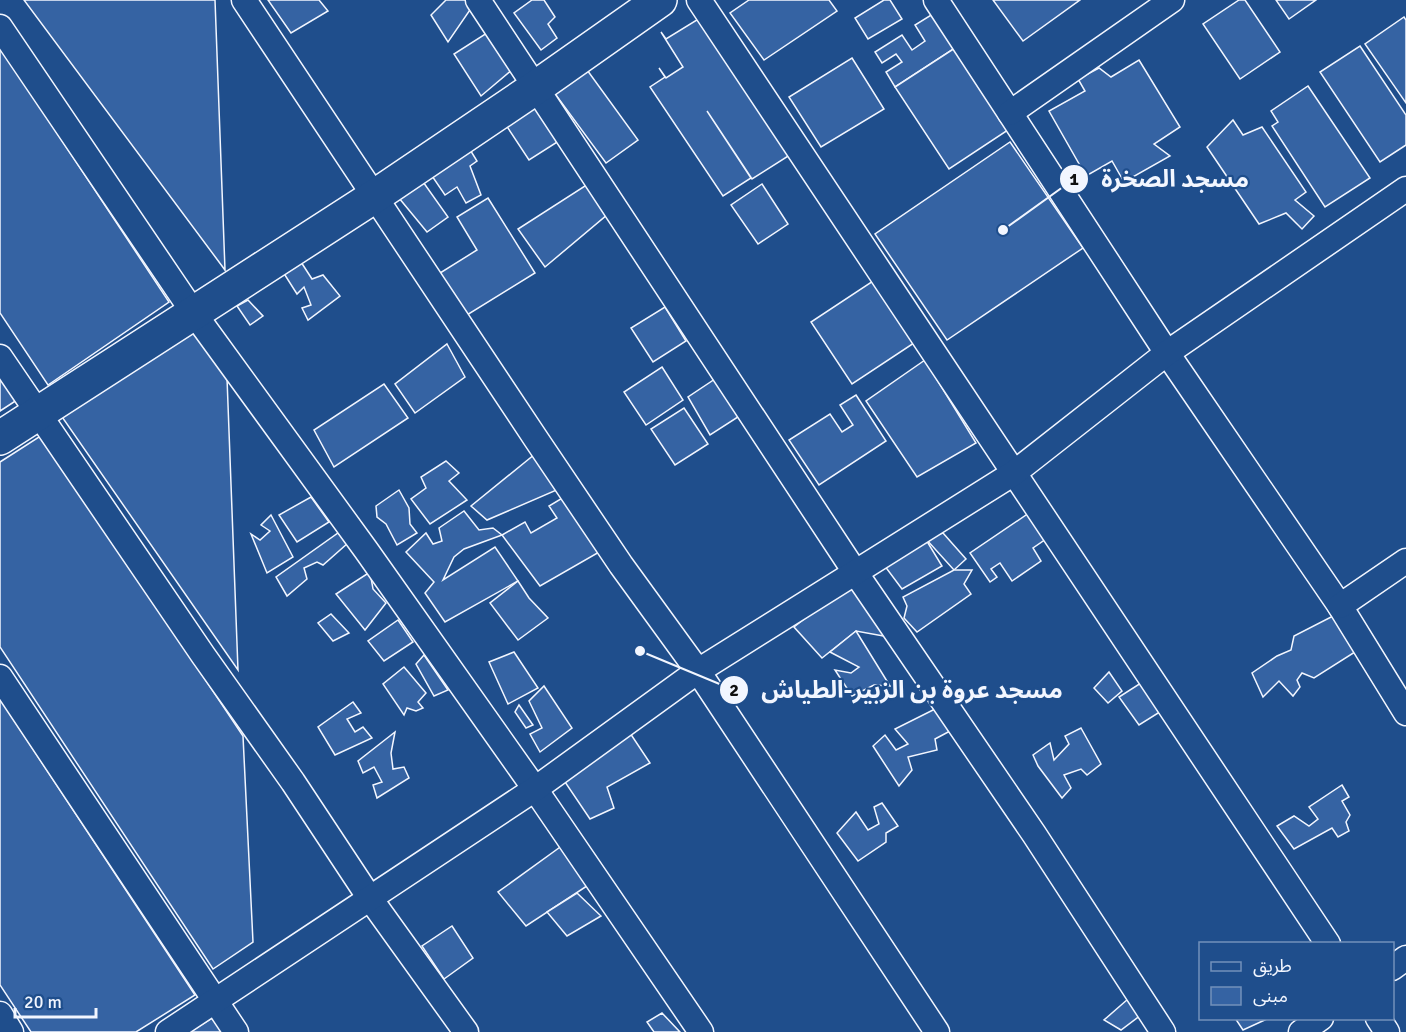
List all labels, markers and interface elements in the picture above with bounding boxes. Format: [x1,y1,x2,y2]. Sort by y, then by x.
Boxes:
callout: مسجد الصخرة [1059,158,1260,200]
text: مسجد الصخرة [1101,164,1249,194]
text: 1 [1069,168,1079,190]
callout: مسجد عروة بن الزبير-الطياش [719,669,1074,711]
text: مسجد عروة بن الزبير-الطياش [761,675,1063,705]
text: 2 [729,679,739,701]
legend [1199,942,1394,1020]
text: طريق [1253,955,1292,977]
scale bar [15,981,96,1019]
text: مبنى [1253,985,1288,1007]
text: 20 m [24,991,62,1013]

